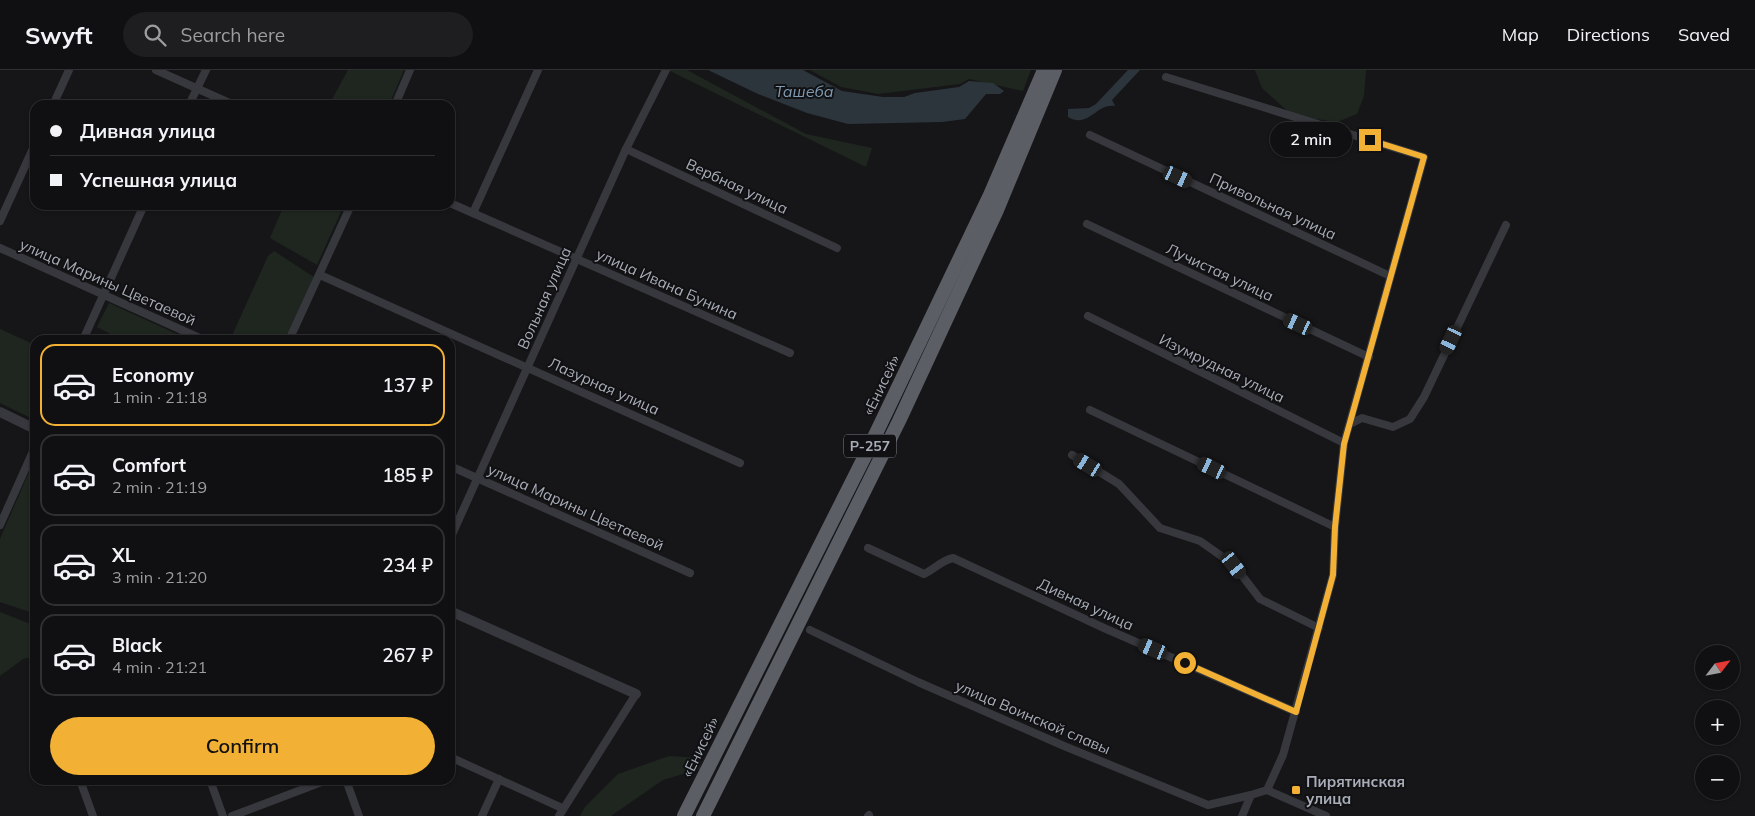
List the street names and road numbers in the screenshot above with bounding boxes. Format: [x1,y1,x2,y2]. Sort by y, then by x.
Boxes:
street label: Вербная улица [683,154,791,218]
street label: Привольная улица [1207,168,1339,244]
street label: улица Марины Цветаевой [17,235,199,329]
street label: Лучистая улица [1163,239,1277,305]
street label: Вольная улица [513,244,575,352]
street label: улица Ивана Бунина [593,244,741,324]
street label: Изумрудная улица [1156,329,1288,407]
street label: «Енисей» [858,351,904,418]
street label: Лазурная улица [546,353,662,419]
road number: Р-257 [844,434,896,458]
street label: улица Марины Цветаевой [485,460,667,554]
street label: Дивная улица [1035,574,1137,634]
street label: улица Воинской славы [953,676,1113,758]
street label: «Енисей» [677,713,723,780]

